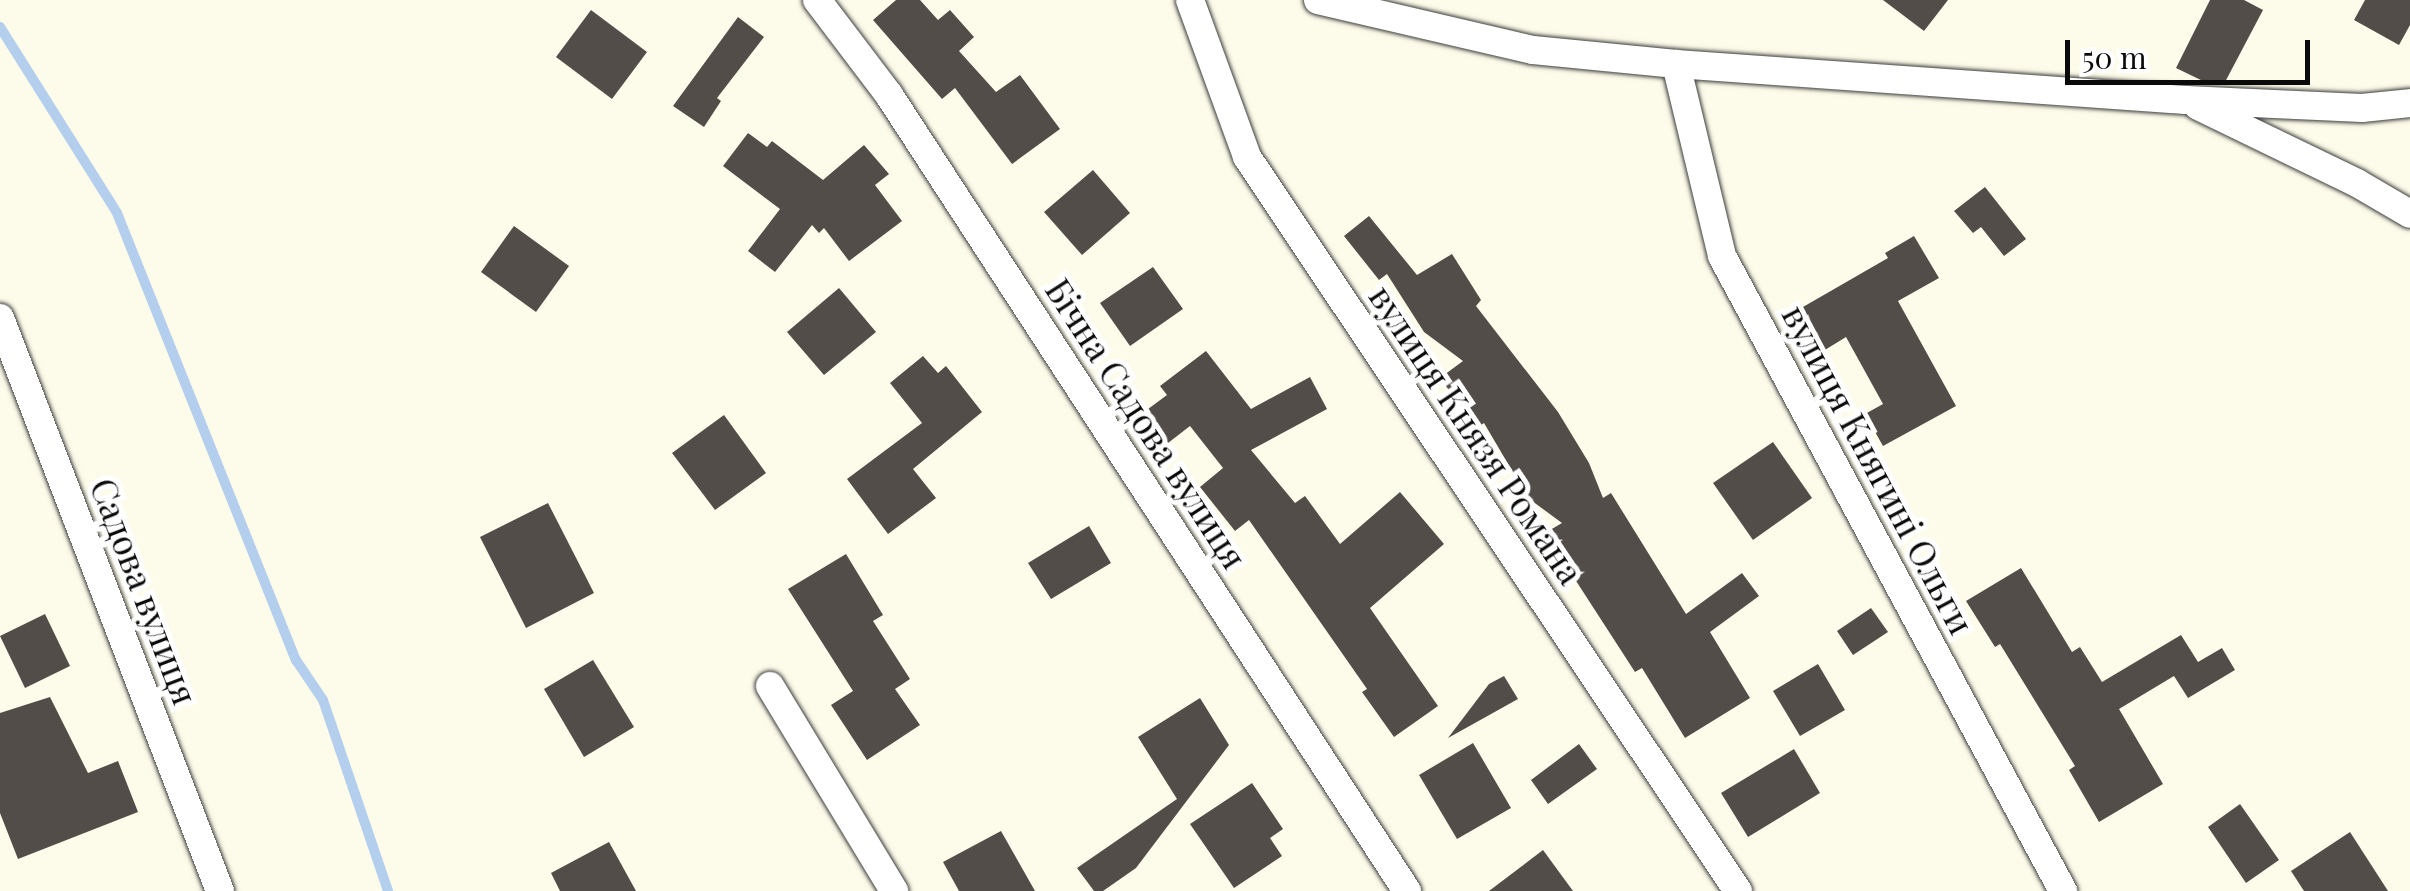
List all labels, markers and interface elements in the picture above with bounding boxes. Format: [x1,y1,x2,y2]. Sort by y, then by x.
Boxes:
scale bar [2070,20,2315,82]
text: 50 m [2082,37,2147,77]
street label: Бічна Садова вулиця [1038,270,1256,576]
street label: вулиця Князя Романа [1361,277,1593,591]
street label: вулиця Княгині Ольги [1774,297,1984,641]
street label: Садова вулиця [83,472,207,710]

